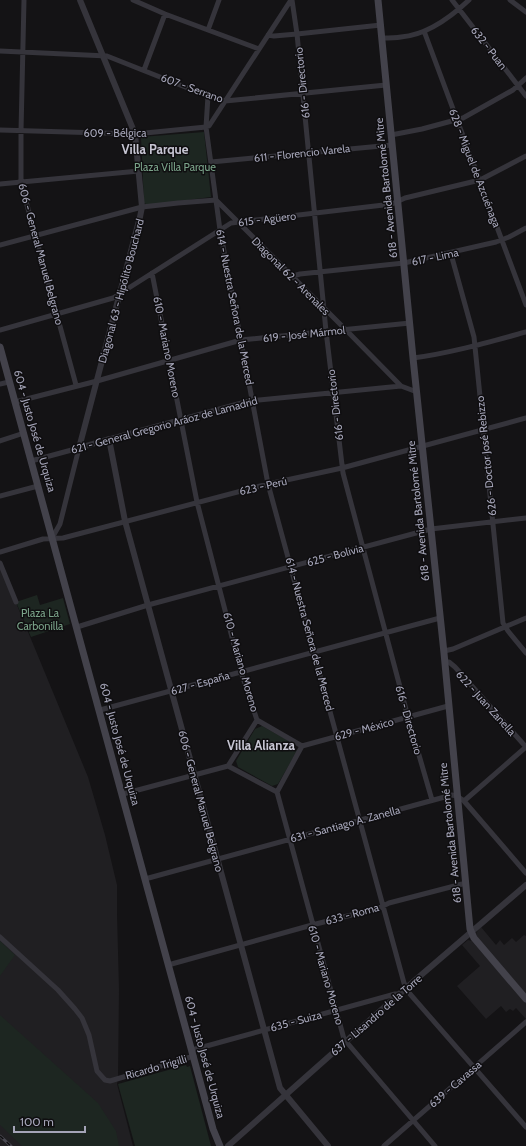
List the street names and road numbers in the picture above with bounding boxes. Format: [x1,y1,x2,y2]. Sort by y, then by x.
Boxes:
street label: 632 - Puan [468,24,510,72]
street label: 616 - Directorio [291,47,313,119]
street label: 607 - Serrano [159,70,225,106]
street label: 628 - Miguel de Azcuénaga [446,107,504,230]
street label: 618 - Avenida Bartolomé Mitre [372,117,400,259]
street label: 609 - Bélgica [84,126,147,140]
street label: 611 - Florencio Varela [253,141,352,165]
street label: 606 - General Manuel Belgrano [15,182,67,326]
street label: 615 - Agüero [237,209,297,229]
street label: Diagonal 63 - Hipólito Bouchard [95,217,147,365]
street label: 614 - Nuestra Señora de la Merced [213,228,257,386]
street label: Diagonal 62 - Arenales [249,234,333,318]
street label: 617 - Lima [410,245,460,269]
street label: 610 - Mariano Moreno [150,295,184,399]
street label: 619 - José Mármol [262,323,346,345]
street label: 604 - Justo José de Urquiza [11,368,59,494]
street label: 616 - Directorio [324,369,346,441]
street label: 621 - General Gregorio Aráoz de Lamadrid [69,393,259,457]
street label: 626 - Doctor José Rebizzo [473,395,499,517]
street label: 618 - Avenida Bartolomé Mitre [404,440,432,582]
street label: 623 - Perú [238,474,288,498]
street label: 625 - Bolivia [305,541,366,569]
street label: 614 - Nuestra Señora de la Merced [283,556,337,712]
street label: 610 - Mariano Moreno [220,611,262,713]
street label: 622 - Juan Zanella [453,667,520,739]
street label: 627 - España [169,668,232,698]
street label: 604 - Justo José de Urquiza [97,681,143,808]
street label: 616 - Directorio [392,684,426,756]
street label: 629 - México [333,714,395,744]
street label: 606 - General Manuel Belgrano [175,729,227,873]
street label: 618 - Avenida Bartolomé Mitre [436,762,464,904]
street label: 631 - Santiago A. Zanella [288,802,402,845]
street label: 633 - Roma [324,900,381,928]
street label: 610 - Mariano Moreno [305,924,347,1026]
street label: 637 - Lisandro de la Torre [327,971,425,1059]
street label: 604 - Justo José de Urquiza [182,994,228,1121]
street label: 635 - Suiza [269,1007,324,1035]
street label: Ricardo Trigilli [124,1052,188,1082]
street label: 639 - Cavassa [426,1057,485,1111]

